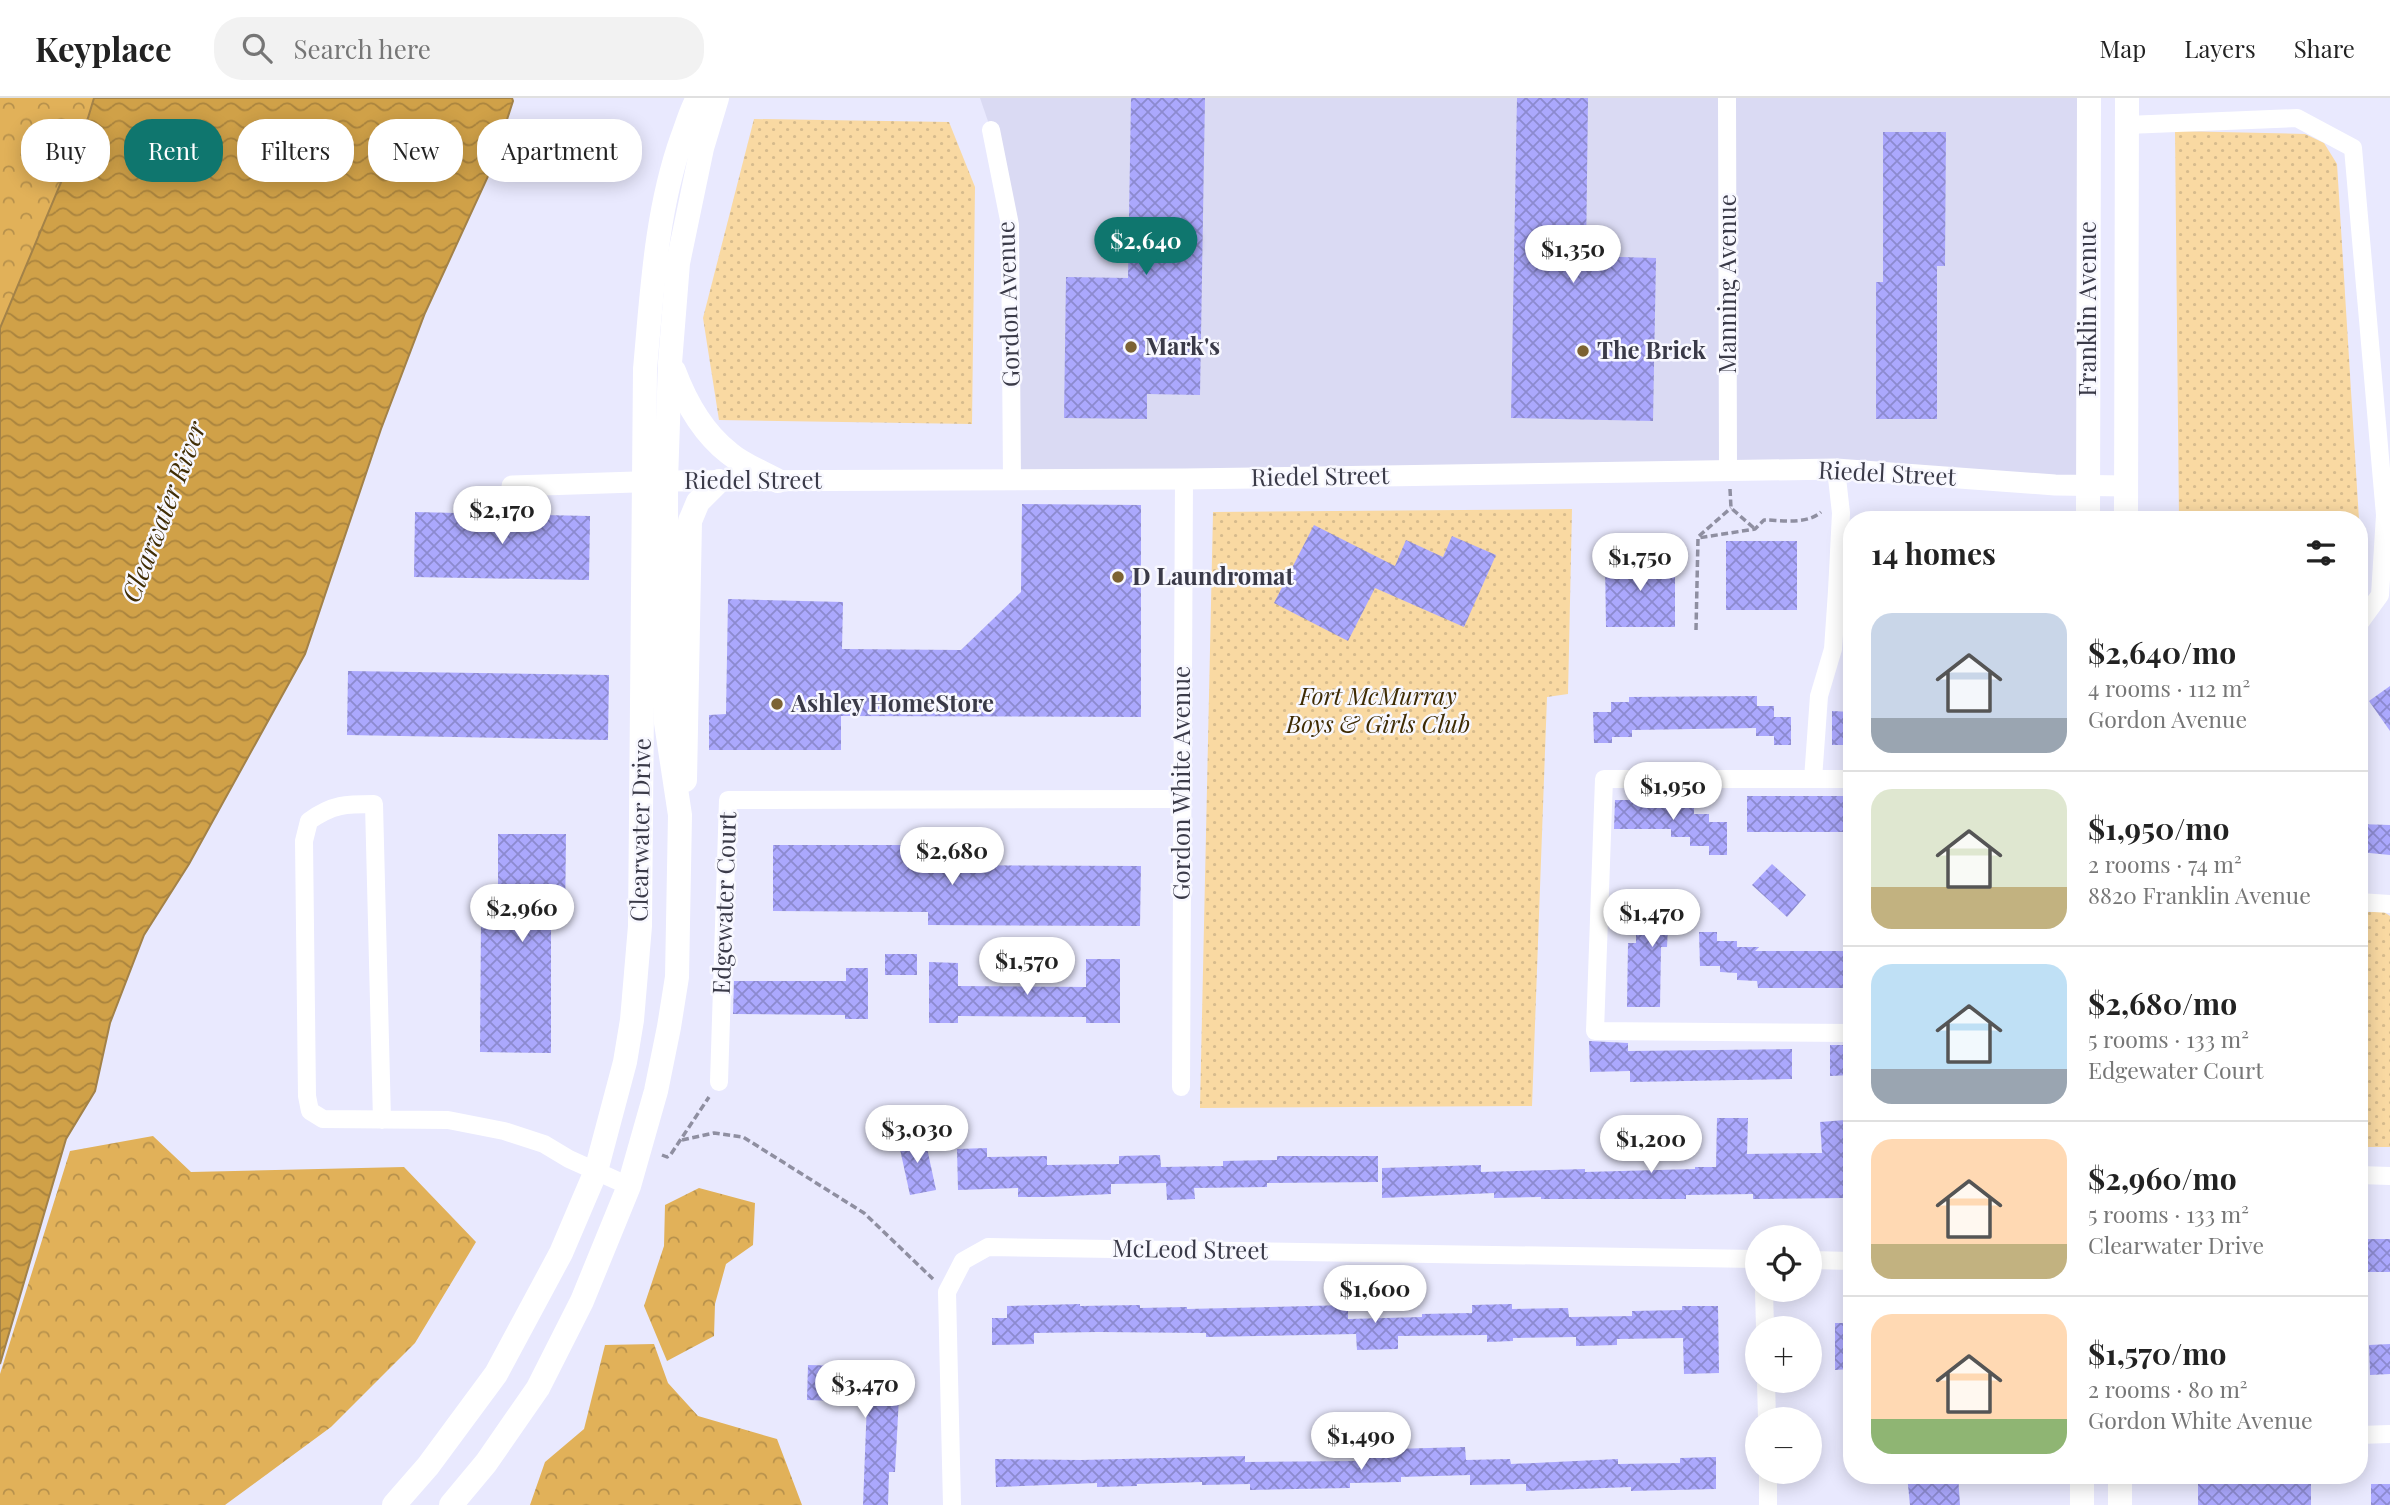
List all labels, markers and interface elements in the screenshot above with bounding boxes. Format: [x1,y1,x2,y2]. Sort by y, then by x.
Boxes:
search box [214,17,704,80]
text: Keyplace [35,26,172,70]
icon: search [238,29,276,67]
text: Search here [294,31,431,66]
text: Map [2100,32,2146,64]
text: Layers [2184,32,2256,64]
text: Share [2294,32,2355,64]
chip: Buy [21,119,110,182]
chip: Rent [124,119,223,182]
chip: Filters [237,119,354,182]
chip: New [368,119,463,182]
chip: Apartment [477,119,642,182]
street label: Manning Avenue [1710,194,1742,374]
pin: $2,640 [1089,218,1203,277]
street label: Gordon Avenue [988,221,1026,388]
street label: Franklin Avenue [2070,221,2102,397]
text: $2,640 [1110,224,1182,255]
pin: $1,350 [1516,226,1630,285]
text: $1,350 [1541,232,1605,263]
place label: Mark's [1145,329,1220,361]
place label: The Brick [1597,333,1707,365]
marker: Mark's [1123,339,1139,355]
marker: The Brick [1575,343,1591,359]
water label: Clearwater River [112,415,213,607]
street label: Riedel Street [1817,452,1957,492]
street label: Riedel Street [1251,458,1390,492]
street label: Riedel Street [684,463,823,495]
pin: $2,170 [445,486,559,546]
text: $2,170 [469,493,535,524]
pin: $1,750 [1583,533,1697,593]
text: 14 homes [1871,533,1996,573]
icon: filters [2302,534,2340,572]
text: $1,750 [1608,540,1672,571]
place label: D Laundromat [1132,559,1295,591]
marker: D Laundromat [1110,569,1126,585]
text: $2,640/mo [2088,632,2236,672]
icon: home [1927,641,2011,725]
street label: Gordon White Avenue [1164,666,1196,900]
text: 4 rooms · 112 m² [2088,672,2250,703]
park label: Fort McMurray Boys & Girls Club [1285,679,1470,739]
place label: Ashley HomeStore [790,686,994,718]
marker: Ashley HomeStore [769,696,785,712]
text: Gordon Avenue [2088,703,2247,734]
street label: Clearwater Drive [621,738,657,922]
pin: $1,950 [1616,762,1730,822]
text: $1,950 [1640,769,1706,800]
text: $1,950/mo [2088,808,2229,848]
street label: Edgewater Court [704,810,742,995]
icon: home [1927,817,2011,901]
pin: $2,680 [895,828,1009,887]
text: $2,680 [916,834,988,865]
text: 2 rooms · 74 m² [2088,848,2242,879]
text: 8820 Franklin Avenue [2088,879,2311,910]
pin: $2,960 [465,884,579,944]
pin: $1,470 [1595,890,1709,949]
text: $2,960 [486,891,558,922]
text: $1,470 [1619,896,1685,927]
pin: $1,570 [970,937,1084,997]
text: $1,570 [995,944,1059,975]
text: $2,680/mo [2088,983,2237,1023]
icon: home [1927,992,2011,1076]
text: 5 rooms · 133 m² [2088,1023,2249,1054]
text: Edgewater Court [2088,1054,2263,1085]
pin: $3,030 [860,1105,974,1165]
text: $3,030 [881,1112,953,1143]
pin: $1,200 [1594,1116,1708,1175]
text: $1,200 [1616,1122,1686,1153]
text: $2,960/mo [2088,1158,2237,1198]
icon: home [1927,1167,2011,1251]
text: 5 rooms · 133 m² [2088,1198,2249,1229]
map controls [1745,1225,1822,1484]
button: locate [1745,1225,1822,1302]
text: Clearwater Drive [2088,1229,2264,1260]
street label: McLeod Street [1112,1231,1269,1265]
pin: $1,600 [1318,1266,1432,1325]
text: $1,600 [1340,1272,1410,1303]
button: + [1745,1316,1822,1393]
text: $1,570/mo [2088,1333,2226,1373]
icon: home [1927,1342,2011,1426]
pin: $3,470 [808,1360,922,1420]
text: $3,470 [831,1367,899,1398]
text: 2 rooms · 80 m² [2088,1373,2248,1404]
text: Gordon White Avenue [2088,1404,2313,1435]
button: − [1745,1407,1822,1484]
pin: $1,490 [1304,1412,1418,1472]
text: $1,490 [1327,1419,1395,1450]

